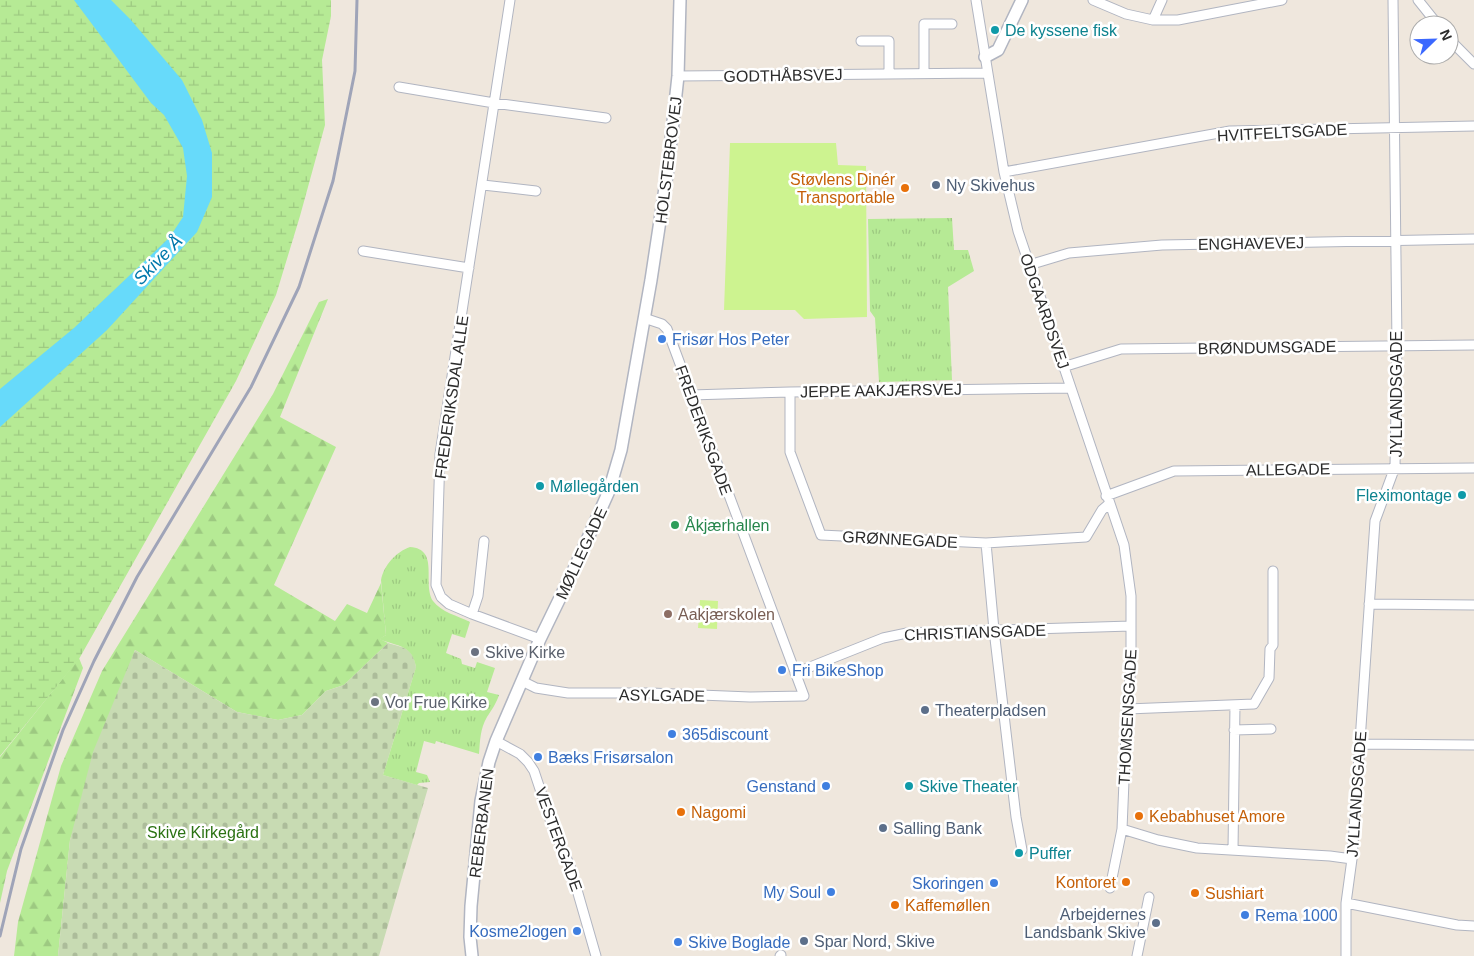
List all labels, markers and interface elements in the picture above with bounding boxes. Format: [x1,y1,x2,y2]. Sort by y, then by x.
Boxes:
north arrow [1409,15,1459,65]
place label: De kyssene fisk [1005,22,1118,39]
marker: De kyssene fisk [989,24,1001,36]
text: N [1437,27,1455,43]
street label: GODTHÅBSVEJ [723,65,843,85]
street label: HOLSTEBROVEJ [652,95,685,225]
street label: HVITFELTSGADE [1216,121,1348,144]
place label: Støvlens Dinér Transportable [790,171,896,206]
place label: Ny Skivehus [946,177,1035,194]
marker: Ny Skivehus [930,179,942,191]
marker: Støvlens Dinér Transportable [899,182,911,194]
water label: Skive Å [130,231,186,289]
street label: ENGHAVEVEJ [1198,234,1304,253]
street label: ODGAARDSVEJ [1017,251,1072,371]
street label: FREDERIKSDAL ALLE [432,314,471,480]
place label: Frisør Hos Peter [672,331,790,348]
street label: JYLLANDSGADE [1388,331,1405,457]
marker: Frisør Hos Peter [656,333,668,345]
street label: BRØNDUMSGADE [1198,338,1336,357]
street label: FREDERIKSGADE [672,363,735,497]
street label: JEPPE AAKJÆRSVEJ [800,381,962,400]
street label: ALLEGADE [1246,460,1330,479]
place label: Møllegården [550,478,639,495]
marker: Møllegården [534,480,546,492]
place label: Fleximontage [1356,487,1452,504]
marker: Fleximontage [1456,489,1468,501]
street label: MØLLEGADE [553,504,610,602]
place label: Åkjærhallen [685,516,769,534]
marker: Åkjærhallen [669,519,681,531]
street label: GRØNNEGADE [842,528,958,551]
place label: Aakjærskolen [678,606,775,623]
marker: Aakjærskolen [662,608,674,620]
street label: CHRISTIANSGADE [904,622,1046,643]
place label: Skive Kirke [485,644,565,661]
marker: Skive Kirke [469,646,481,658]
street label: THOMSENSGADE [1115,649,1140,785]
place label: Fri BikeShop [792,662,884,679]
marker: Fri BikeShop [776,664,788,676]
street label: ASYLGADE [619,686,705,705]
place label: Vor Frue Kirke [385,694,487,711]
marker: Vor Frue Kirke [369,696,381,708]
place label: Theaterpladsen [935,702,1046,719]
marker: Theaterpladsen [919,704,931,716]
place label: 365discount [682,726,769,743]
marker: 365discount [666,728,678,740]
street label: JYLLANDSGADE [1344,730,1369,858]
place label: Bæks Frisørsalon [548,749,673,766]
marker: Bæks Frisørsalon [532,751,544,763]
street label: REBERBANEN [466,767,497,879]
place label: Genstand [747,778,816,795]
place label: Skive Theater [919,778,1018,795]
marker: Genstand [820,780,832,792]
marker: Skive Theater [903,780,915,792]
street label: VESTERGADE [532,785,585,893]
place label: Nagomi [691,804,746,821]
marker: Nagomi [675,806,687,818]
place label: Kebabhuset Amore [1149,808,1285,825]
marker: Kebabhuset Amore [1133,810,1145,822]
place label: Salling Bank [893,820,983,837]
marker: Salling Bank [877,822,889,834]
park label: Skive Kirkegård [147,824,259,841]
place label: Puffer [1029,845,1072,862]
marker: Puffer [1013,847,1025,859]
place label: Kontoret [1056,874,1117,891]
place label: Skoringen [912,875,984,892]
marker: Kontoret [1120,876,1132,888]
marker: Skoringen [988,877,1000,889]
place label: My Soul [763,884,821,901]
place label: Sushiart [1205,885,1264,902]
marker: My Soul [825,886,837,898]
marker: Sushiart [1189,887,1201,899]
place label: Kaffemøllen [905,897,990,914]
marker: Kaffemøllen [889,899,901,911]
place label: Arbejdernes Landsbank Skive [1024,906,1146,941]
place label: Rema 1000 [1255,907,1338,924]
marker: Rema 1000 [1239,909,1251,921]
marker: Arbejdernes Landsbank Skive [1150,917,1162,929]
place label: Kosme2logen [469,923,567,940]
marker: Kosme2logen [571,925,583,937]
place label: Spar Nord, Skive [814,933,935,950]
place label: Skive Boglade [688,934,790,951]
marker: Spar Nord, Skive [798,935,810,947]
marker: Skive Boglade [672,936,684,948]

